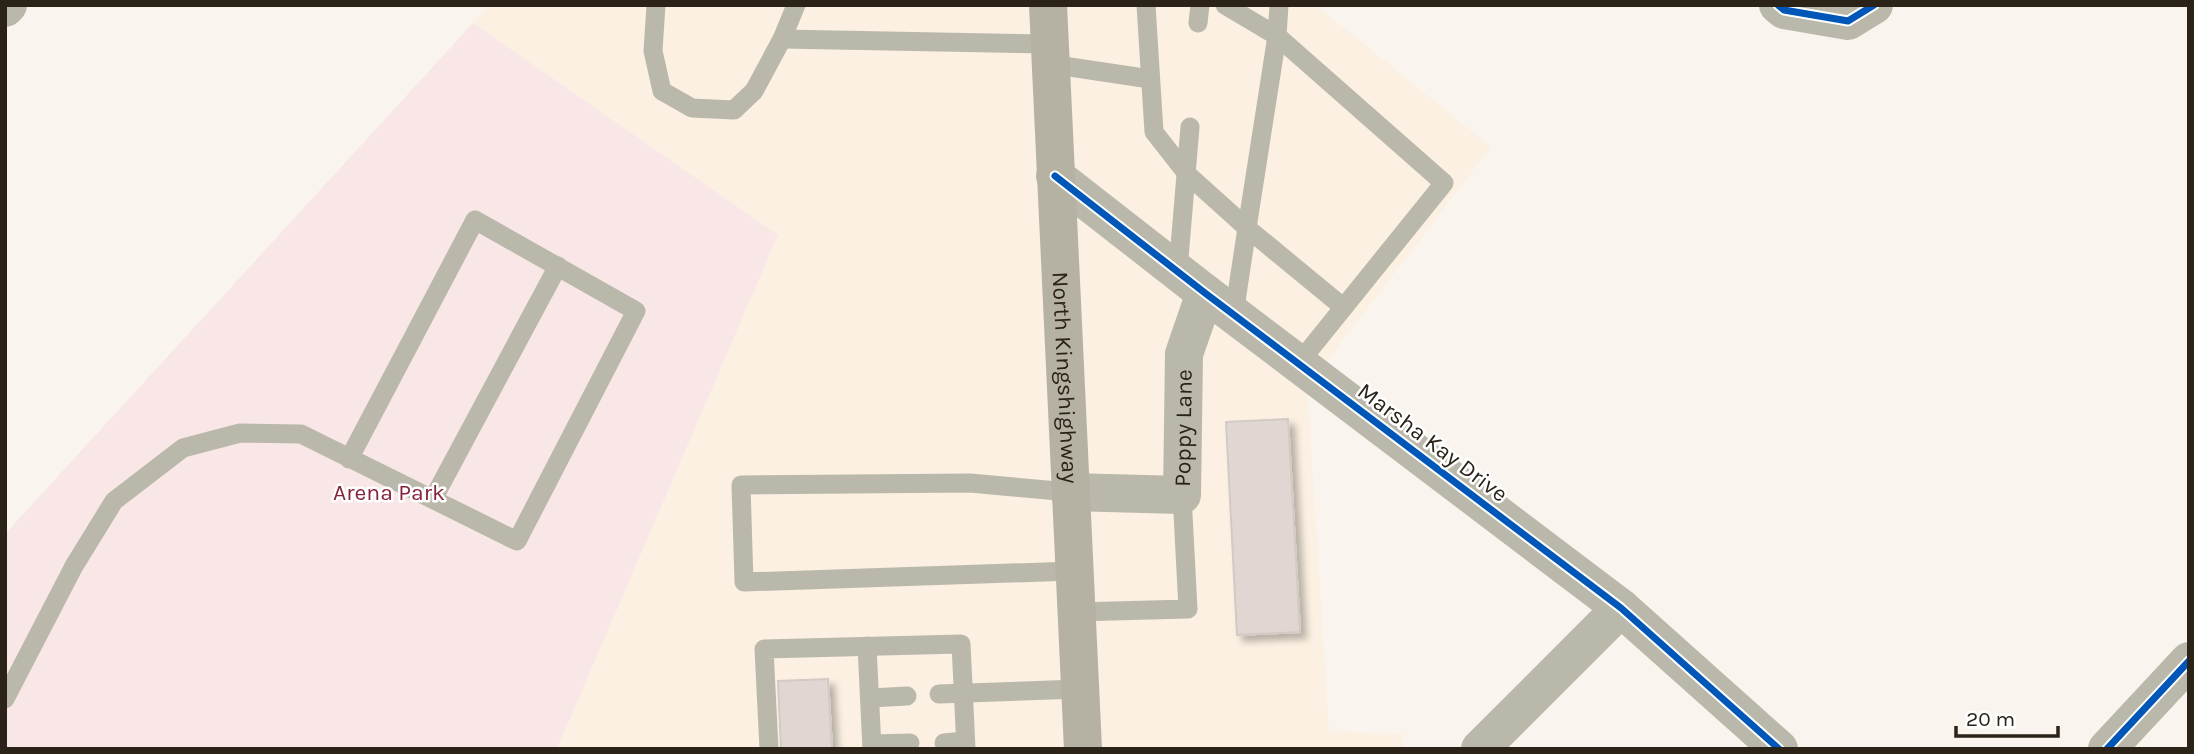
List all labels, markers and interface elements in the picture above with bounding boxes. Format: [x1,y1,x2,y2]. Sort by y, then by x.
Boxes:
street label: North Kingshighway [1047,271,1084,484]
street label: Poppy Lane [1169,369,1198,487]
street label: Marsha Kay Drive [1352,377,1513,508]
park label: Arena Park [333,479,445,506]
scale bar [1956,694,2058,738]
text: 20 m [1966,707,2015,731]

